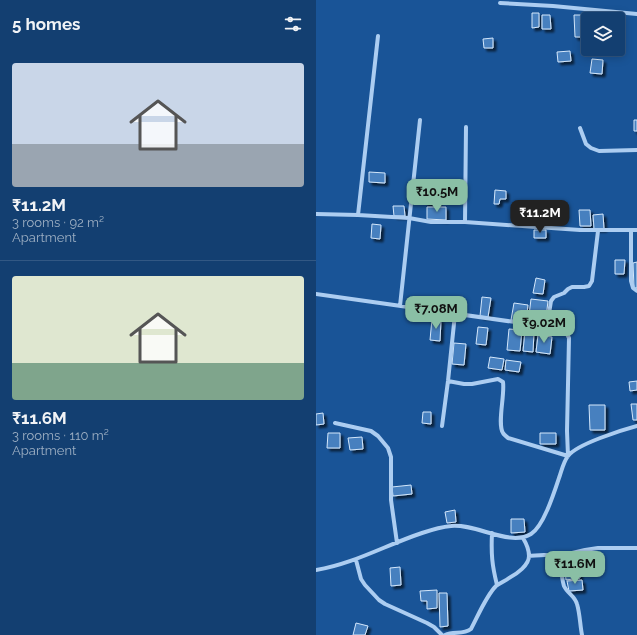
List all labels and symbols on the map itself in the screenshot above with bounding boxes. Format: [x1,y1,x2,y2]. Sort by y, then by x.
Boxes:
pin: ₹10.5M [404,179,470,213]
pin: ₹11.2M [507,200,573,234]
pin: ₹7.08M [403,296,469,330]
pin: ₹9.02M [511,310,577,344]
pin: ₹11.6M [542,551,608,585]

